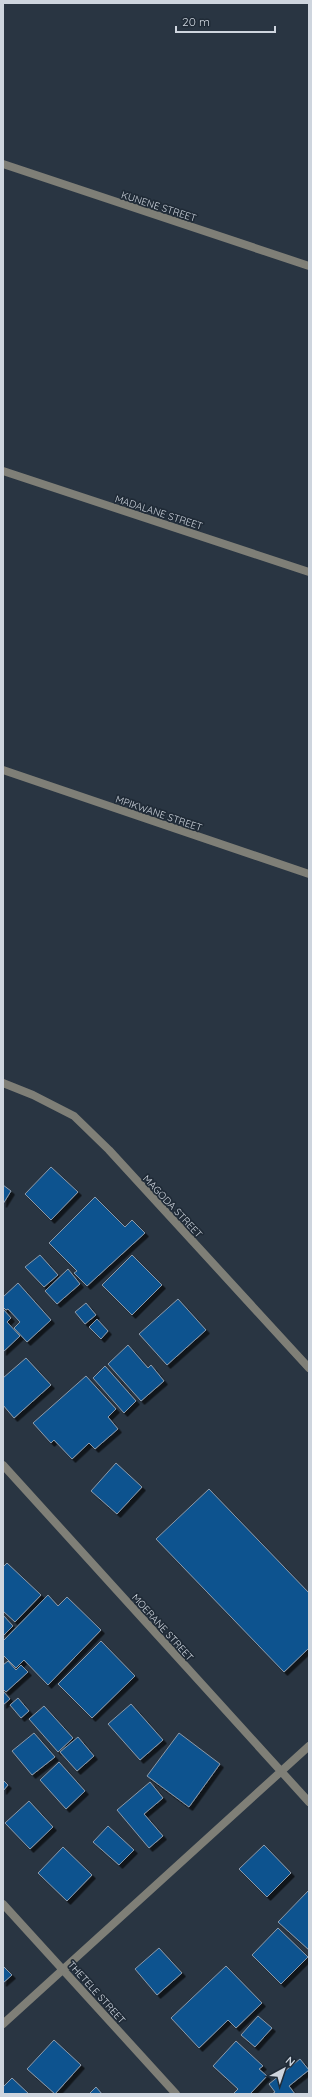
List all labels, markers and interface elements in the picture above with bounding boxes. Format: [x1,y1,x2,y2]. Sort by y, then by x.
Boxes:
scale bar [176,8,275,34]
text: 20 m [182,14,210,29]
street label: KUNENE STREET [120,188,198,225]
street label: MADALANE STREET [113,492,204,533]
street label: MPIKWANE STREET [114,793,204,834]
street label: MAGODA STREET [140,1172,205,1241]
street label: MOERANE STREET [129,1591,196,1664]
street label: THETELE STREET [65,1958,128,2026]
north arrow [264,2049,304,2089]
text: N [283,2053,298,2069]

